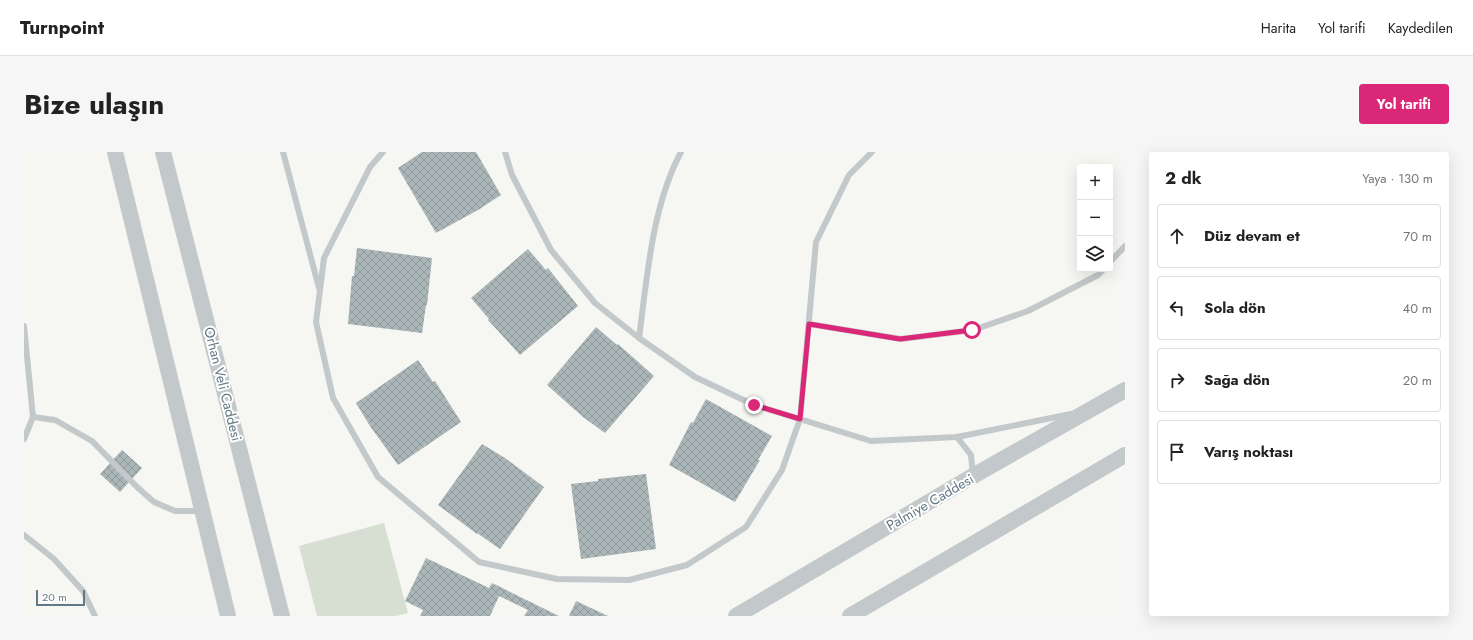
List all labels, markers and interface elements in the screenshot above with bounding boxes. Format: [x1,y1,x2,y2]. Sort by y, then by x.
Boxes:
text: Turnpoint [20,14,104,41]
text: Harita [1261,18,1296,38]
text: Yol tarifi [1318,18,1366,38]
text: Kaydedilen [1388,18,1453,38]
text: Bize ulaşın [24,84,164,125]
button: Yol tarifi [1359,84,1449,124]
map controls [1077,164,1113,272]
button: + [1077,164,1113,200]
text: 2 dk [1165,166,1202,190]
text: Yaya · 130 m [1362,169,1433,188]
button: − [1077,200,1113,236]
icon: ahead [1166,225,1188,247]
text: Düz devam et [1204,225,1300,247]
text: 70 m [1403,227,1432,246]
button: layers [1077,236,1113,272]
icon: left [1166,297,1188,319]
text: Sola dön [1204,297,1266,319]
text: 40 m [1403,299,1432,318]
route start [963,321,981,339]
street label: Orhan Veli Caddesi [199,325,247,443]
icon: right [1166,369,1188,391]
text: Sağa dön [1204,369,1270,391]
text: 20 m [1403,371,1432,390]
route end [745,396,763,414]
icon: arrive [1166,441,1188,463]
text: Varış noktası [1204,441,1293,463]
street label: Palmiye Caddesi [883,469,977,535]
scale bar [36,588,85,607]
text: 20 m [42,589,67,605]

